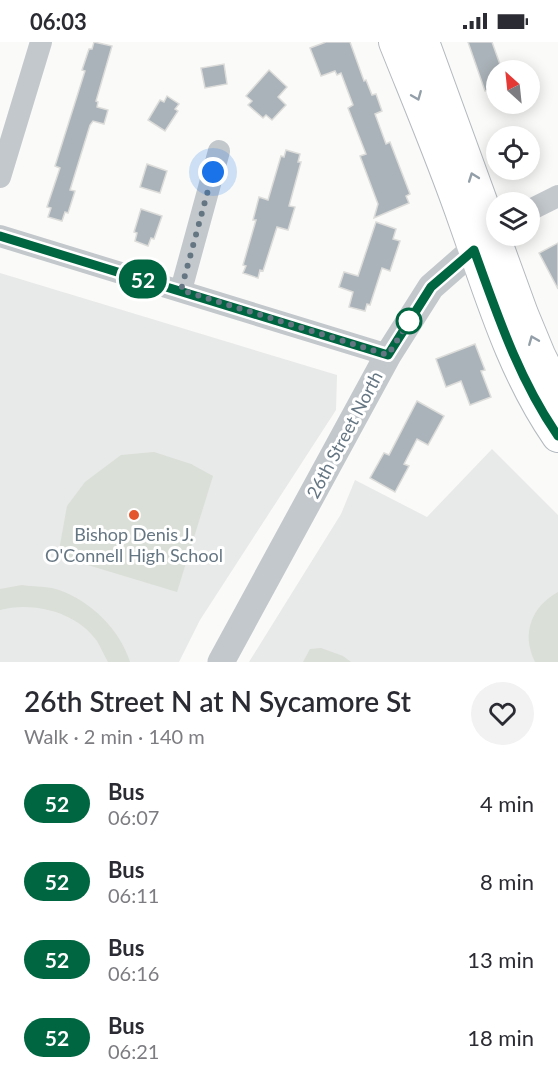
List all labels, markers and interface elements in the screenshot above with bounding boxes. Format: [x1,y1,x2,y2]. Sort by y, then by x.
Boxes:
text: 06:03 [30,8,87,35]
north arrow [486,60,540,114]
map controls [486,60,540,246]
one-way arrow [410,90,422,101]
button: locate [486,126,540,180]
your location [198,157,228,187]
one-way arrow [468,173,480,184]
button: layers [486,192,540,246]
line badge: 52 [116,260,170,298]
text: 52 [131,267,155,292]
unlabelled marker [396,308,422,334]
one-way arrow [528,335,540,346]
street label: 26th Street North [301,367,387,502]
marker: Bishop Denis J. O'Connell High School [127,508,141,522]
place label: Bishop Denis J. O'Connell High School [45,523,223,566]
button: heart [471,682,534,745]
text: 26th Street N at N Sycamore St [24,684,411,718]
text: Walk · 2 min · 140 m [24,724,205,748]
text: Bus [108,778,144,805]
text: 4 min [480,790,534,817]
text: 52 [45,791,69,816]
text: 06:07 [108,805,159,829]
text: Bus [108,856,144,883]
text: 8 min [480,868,534,895]
text: 52 [45,869,69,894]
text: 06:11 [108,883,159,907]
text: Bus [108,934,144,961]
text: 13 min [467,946,534,973]
text: 52 [45,947,69,972]
text: 06:16 [108,961,159,985]
text: Bus [108,1012,144,1039]
text: 18 min [467,1024,534,1051]
text: 52 [45,1025,69,1050]
text: 06:21 [108,1039,159,1063]

